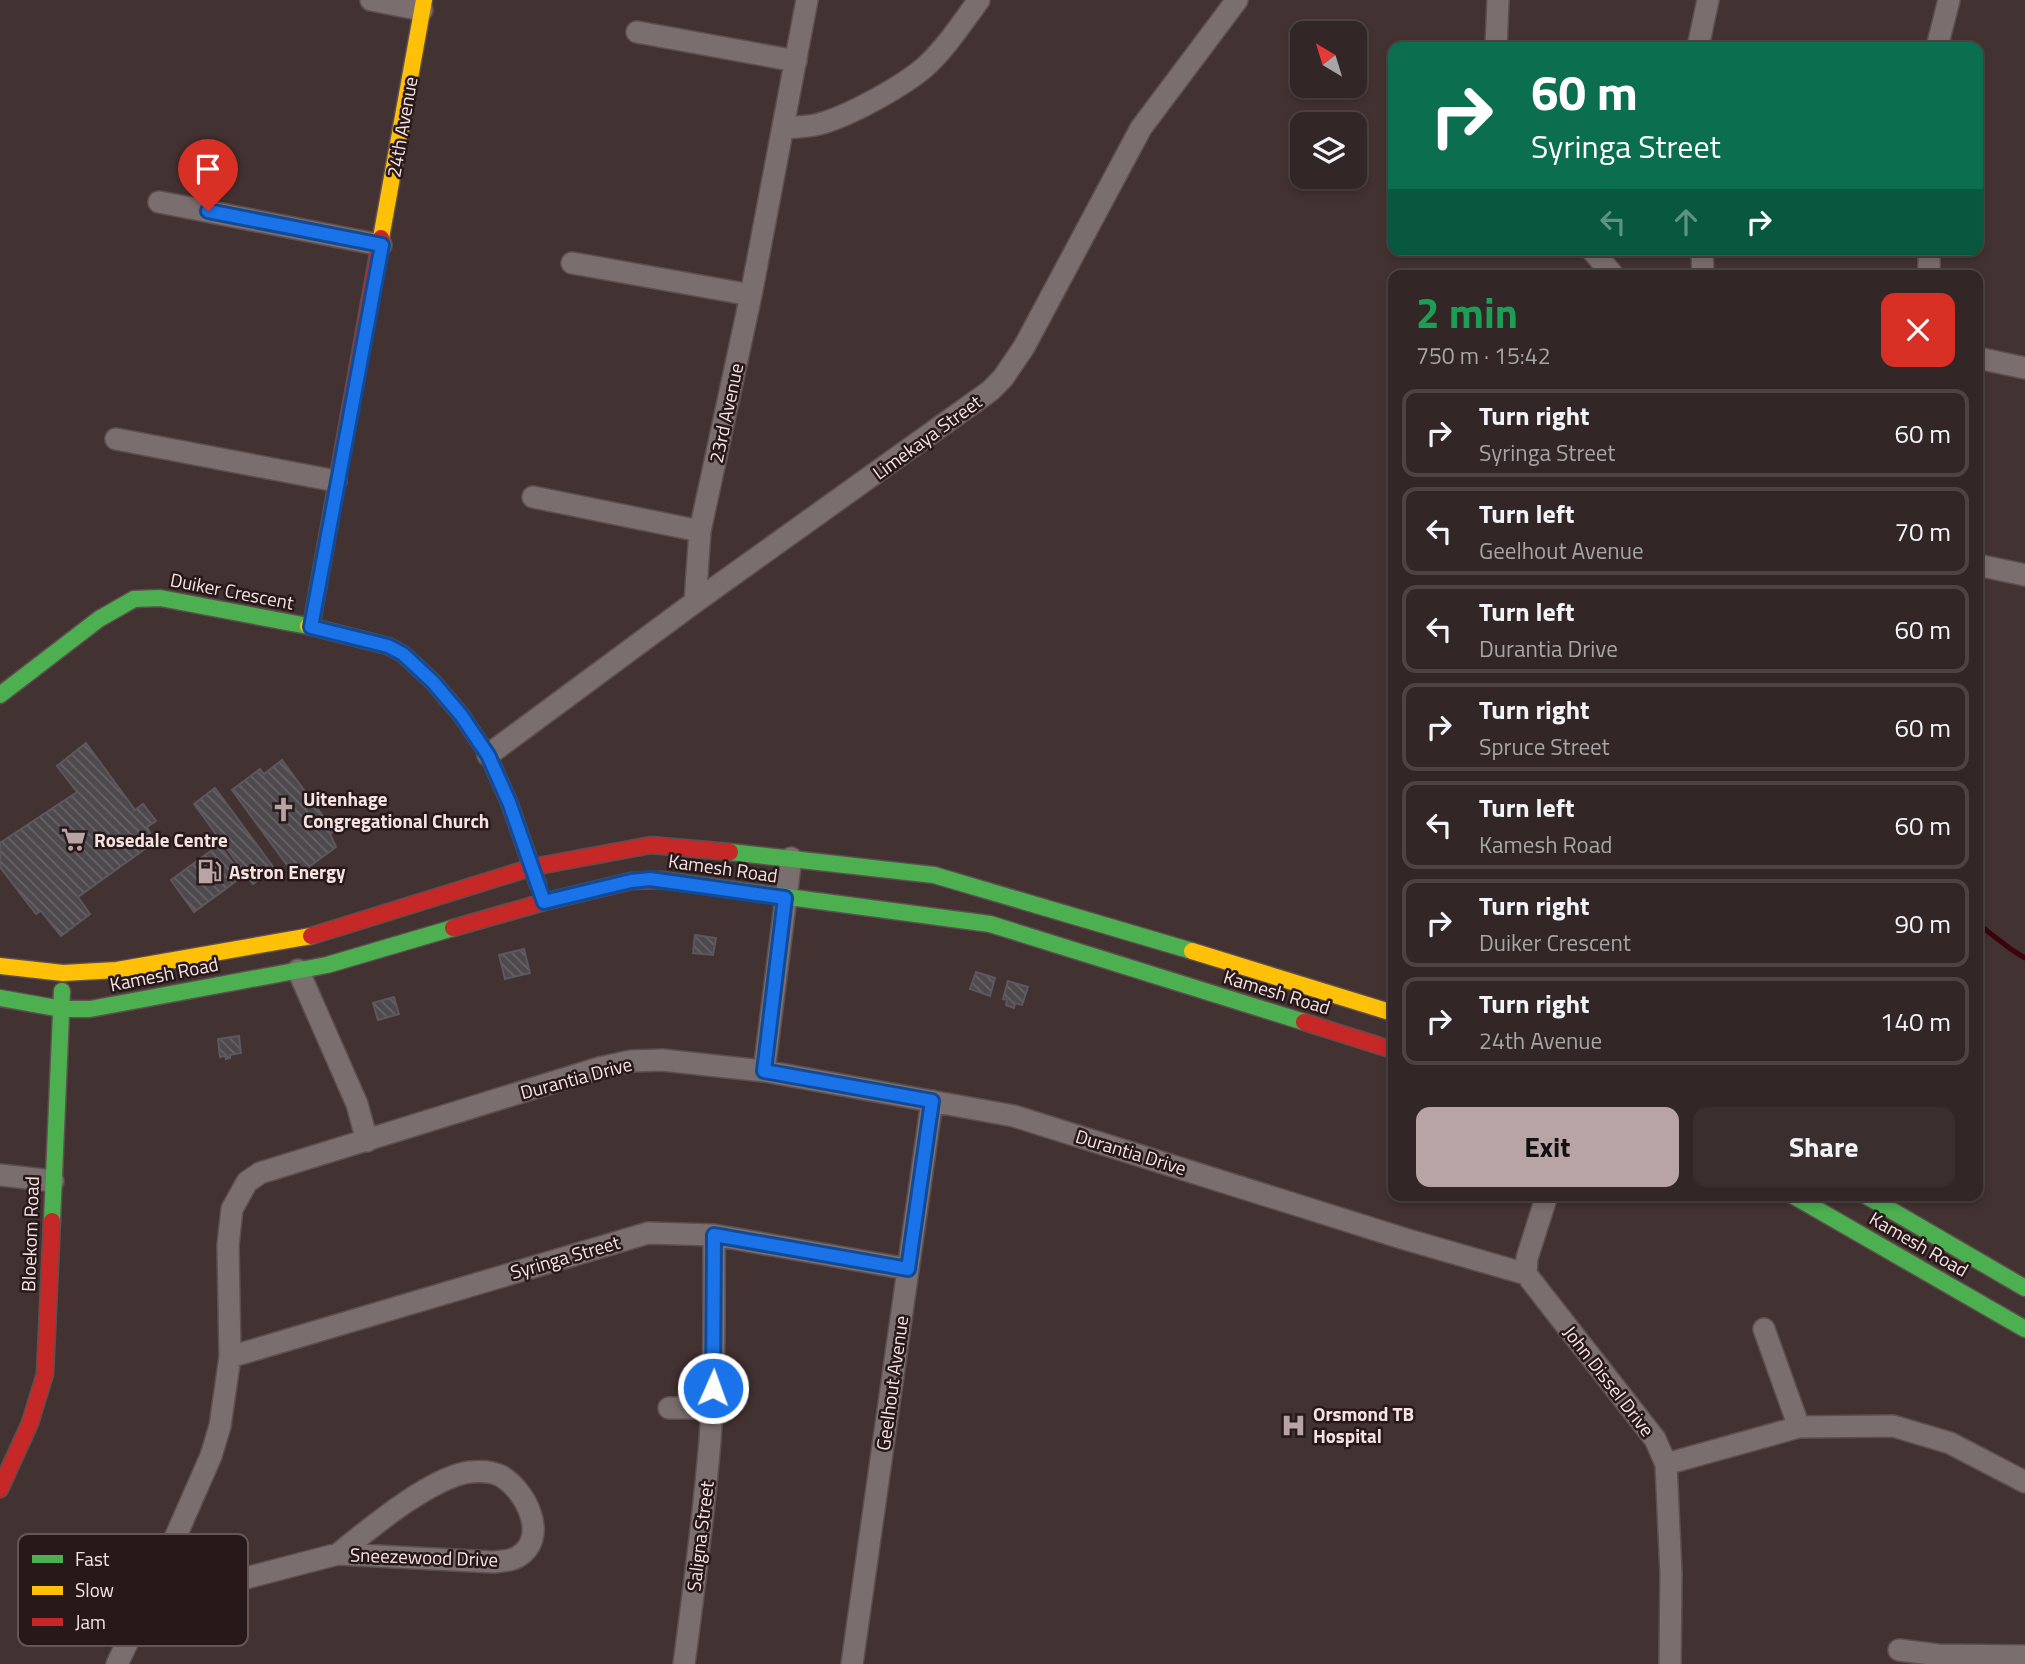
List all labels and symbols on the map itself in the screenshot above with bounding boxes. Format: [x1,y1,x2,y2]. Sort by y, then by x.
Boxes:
north arrow [1290,21,1367,98]
street label: 24th Avenue [378,74,425,180]
pin [178,139,238,211]
street label: 23rd Avenue [701,360,750,465]
street label: Limekaya Street [866,387,988,486]
street label: Duiker Crescent [168,564,297,617]
place label: Uitenhage Congregational Church [303,784,489,835]
church icon: Uitenhage Congregational Church [269,796,297,824]
place label: Rosedale Centre [94,825,228,854]
supermarket icon: Rosedale Centre [60,826,88,854]
street label: Kamesh Road [667,845,780,890]
place label: Astron Energy [229,857,346,886]
fuel station icon: Astron Energy [195,858,223,886]
street label: Kamesh Road [107,949,221,998]
street label: Kamesh Road [1220,962,1334,1021]
street label: Durantia Drive [517,1049,635,1106]
street label: Durantia Drive [1072,1121,1190,1182]
street label: Bloekom Road [13,1176,46,1292]
street label: Kamesh Road [1864,1203,1974,1284]
street label: Syringa Street [507,1227,623,1286]
street label: Geelhout Avenue [868,1314,915,1452]
street label: John Dissel Drive [1557,1319,1662,1442]
position arrow [676,1351,750,1425]
place label: Orsmond TB Hospital [1313,1399,1414,1450]
hospital icon: Orsmond TB Hospital [1279,1411,1307,1439]
street label: Saligna Street [678,1479,721,1593]
legend [18,1534,248,1646]
street label: Sneezewood Drive [350,1539,498,1574]
text: Fast [75,1544,110,1573]
text: Slow [75,1575,114,1604]
text: Jam [75,1607,106,1636]

